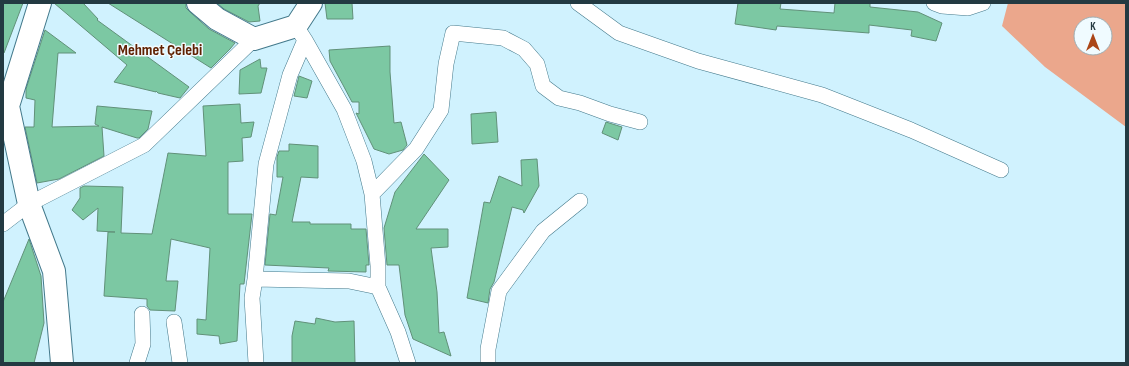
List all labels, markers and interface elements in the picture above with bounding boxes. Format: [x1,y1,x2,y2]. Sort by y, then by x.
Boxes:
north arrow [1073,16,1113,56]
text: K [1090,20,1096,33]
district label: Mehmet Çelebi [118,41,202,60]

